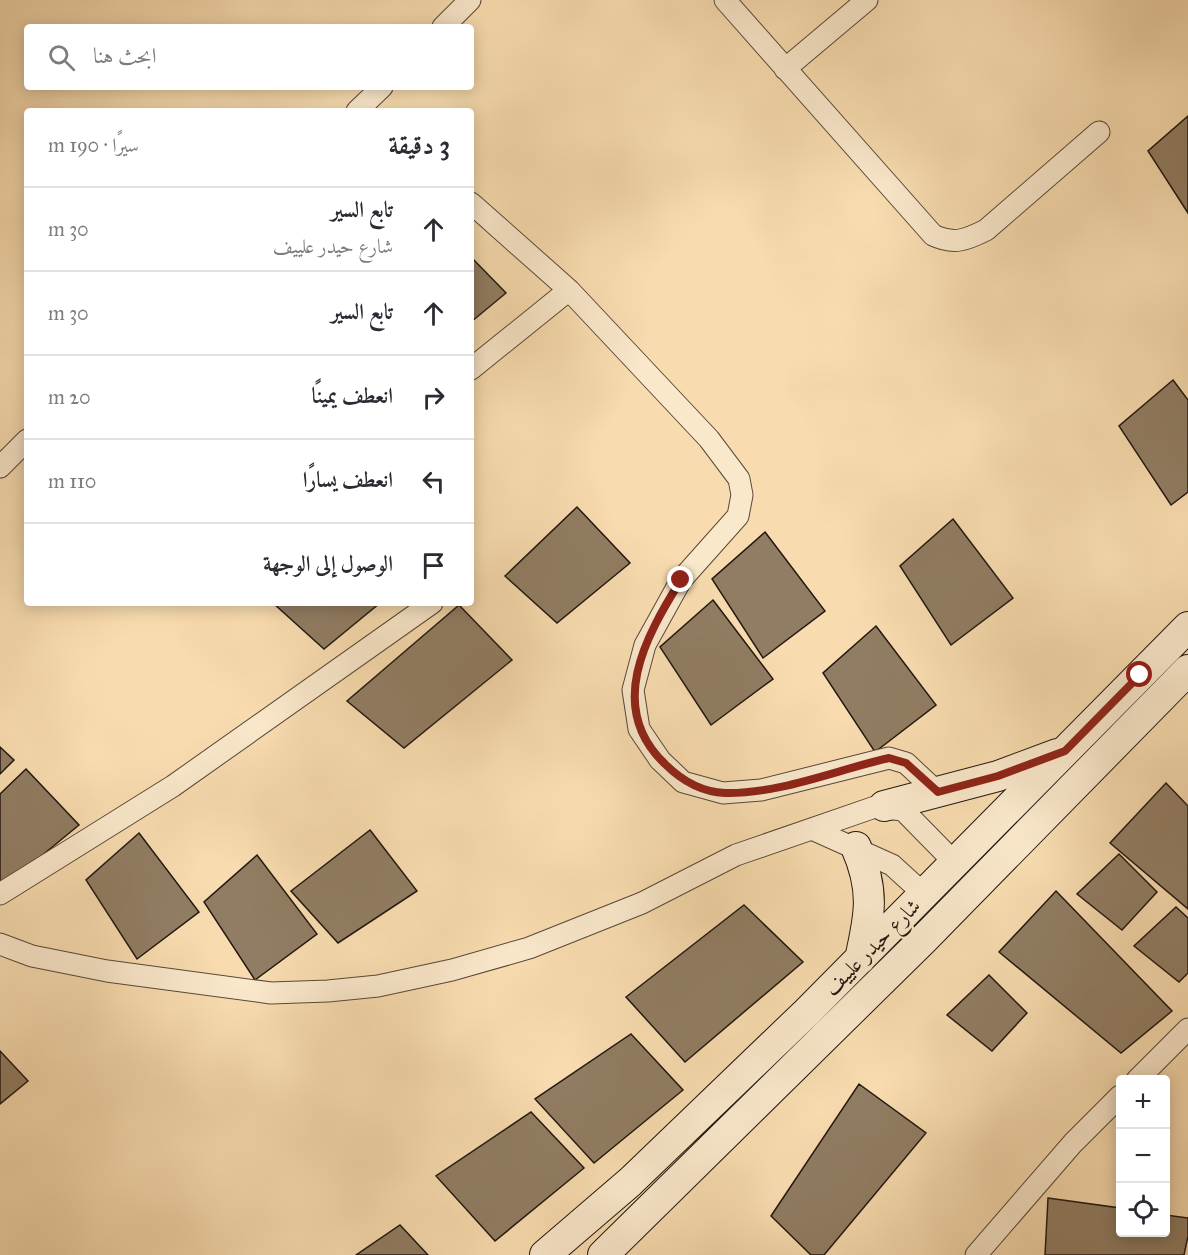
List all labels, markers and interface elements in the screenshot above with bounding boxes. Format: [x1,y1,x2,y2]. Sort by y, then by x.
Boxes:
search box [24,24,474,90]
icon: search [45,41,78,74]
text: ابحث هنا [93,42,156,69]
text: 3 دقيقة [389,129,450,161]
text: سيرًا · 190 m [48,133,139,157]
text: تابع السير [331,196,393,223]
icon: ahead [417,213,450,246]
text: 30 m [48,217,89,241]
text: شارع حيدر علييف [273,234,393,258]
icon: ahead [417,297,450,330]
text: تابع السير [331,298,393,325]
text: 30 m [48,301,89,325]
icon: right [417,381,450,414]
text: انعطف يمينًا [312,382,393,409]
text: 20 m [48,385,91,409]
icon: left [417,465,450,498]
text: انعطف يسارًا [303,466,393,493]
text: 110 m [48,469,96,493]
icon: arrive [417,549,450,582]
text: الوصول إلى الوجهة [263,550,393,577]
route end [667,566,693,592]
route start [1126,661,1152,687]
street label: شارع حيدر علييف [818,893,929,1004]
map controls [1116,1075,1170,1237]
button: + [1116,1075,1170,1129]
button: − [1116,1129,1170,1183]
button: locate [1116,1183,1170,1237]

